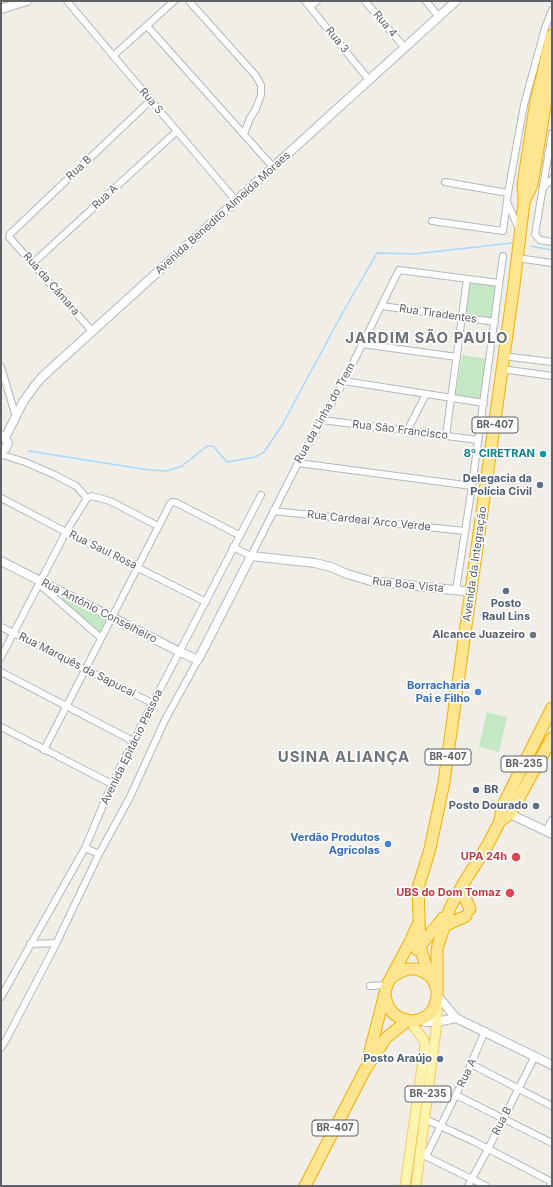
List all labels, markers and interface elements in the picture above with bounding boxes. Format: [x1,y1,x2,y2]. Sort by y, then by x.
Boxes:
street label: Rua 4 [370,8,400,40]
street label: Rua 3 [323,24,351,56]
street label: Rua S [136,85,166,117]
street label: Avenida Benedito Almeida Moraes [153,149,293,277]
street label: Rua B [64,153,94,183]
street label: Rua A [89,182,121,212]
street label: Rua da Câmara [20,250,82,318]
street label: Rua Tiradentes [398,302,478,326]
district label: JARDIM SÃO PAULO [345,329,509,347]
street label: Rua da Linha do Trem [292,360,358,466]
road number: BR-407 [472,417,518,433]
street label: Rua São Francisco [351,418,449,442]
place label: 8º CIRETRAN [464,447,535,461]
marker: 8º CIRETRAN [538,449,548,459]
place label: Delegacia da Polícia Civil [463,472,532,498]
marker: Delegacia da Polícia Civil [535,480,545,490]
street label: Avenida da Integração [460,506,490,622]
street label: Rua Cardeal Arco Verde [307,508,431,534]
street label: Rua Saul Rosa [67,528,139,572]
street label: Rua Boa Vista [372,575,444,595]
street label: Rua Antônio Conselheiro [39,576,159,646]
marker: Posto Raul Lins [501,586,511,596]
place label: Posto Raul Lins [482,597,530,623]
place label: Alcance Juazeiro [432,628,525,642]
street label: Rua Marquês da Sapucaí [16,630,138,700]
marker: Alcance Juazeiro [528,630,538,640]
place label: Borracharia Pai e Filho [407,679,470,705]
street label: Avenida Epitácio Pessoa [98,687,166,807]
marker: Borracharia Pai e Filho [473,687,483,697]
district label: USINA ALIANÇA [278,748,410,766]
road number: BR-407 [425,749,471,765]
road number: BR-235 [501,756,547,772]
place label: BR [484,783,499,797]
marker: BR [471,785,481,795]
place label: Posto Dourado [449,799,528,813]
marker: Posto Dourado [531,801,541,811]
place label: Verdão Produtos Agrícolas [290,831,380,857]
marker: Verdão Produtos Agrícolas [383,839,393,849]
place label: UPA 24h [461,850,507,864]
marker: UPA 24h [510,851,522,863]
place label: UBS do Dom Tomaz [396,886,501,900]
marker: UBS do Dom Tomaz [504,887,516,899]
place label: Posto Araújo [363,1052,432,1066]
marker: Posto Araújo [435,1054,445,1064]
street label: Rua A [455,1056,479,1090]
road number: BR-235 [405,1086,451,1102]
street label: Rua B [489,1105,515,1137]
road number: BR-407 [312,1120,358,1136]

